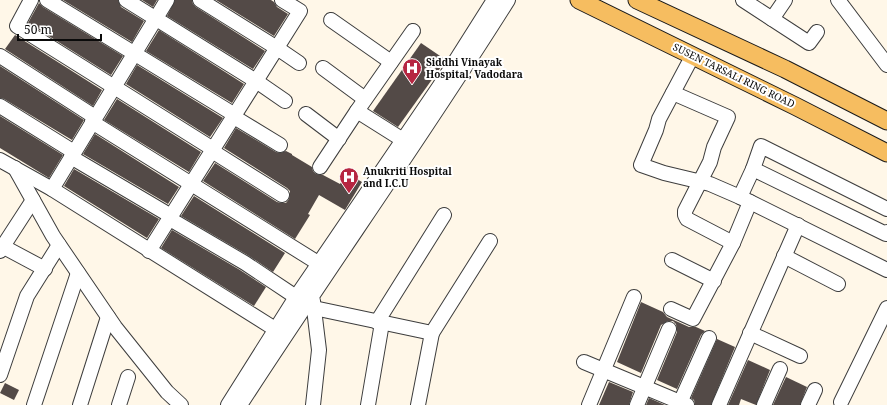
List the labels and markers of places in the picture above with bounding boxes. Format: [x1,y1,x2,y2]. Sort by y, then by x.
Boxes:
place label: Siddhi Vinayak Hospital, Vadodara [426,55,523,81]
hospital icon: Siddhi Vinayak Hospital, Vadodara [401,57,423,85]
place label: Anukriti Hospital and I.C.U [363,164,452,190]
hospital icon: Anukriti Hospital and I.C.U [338,166,360,194]

